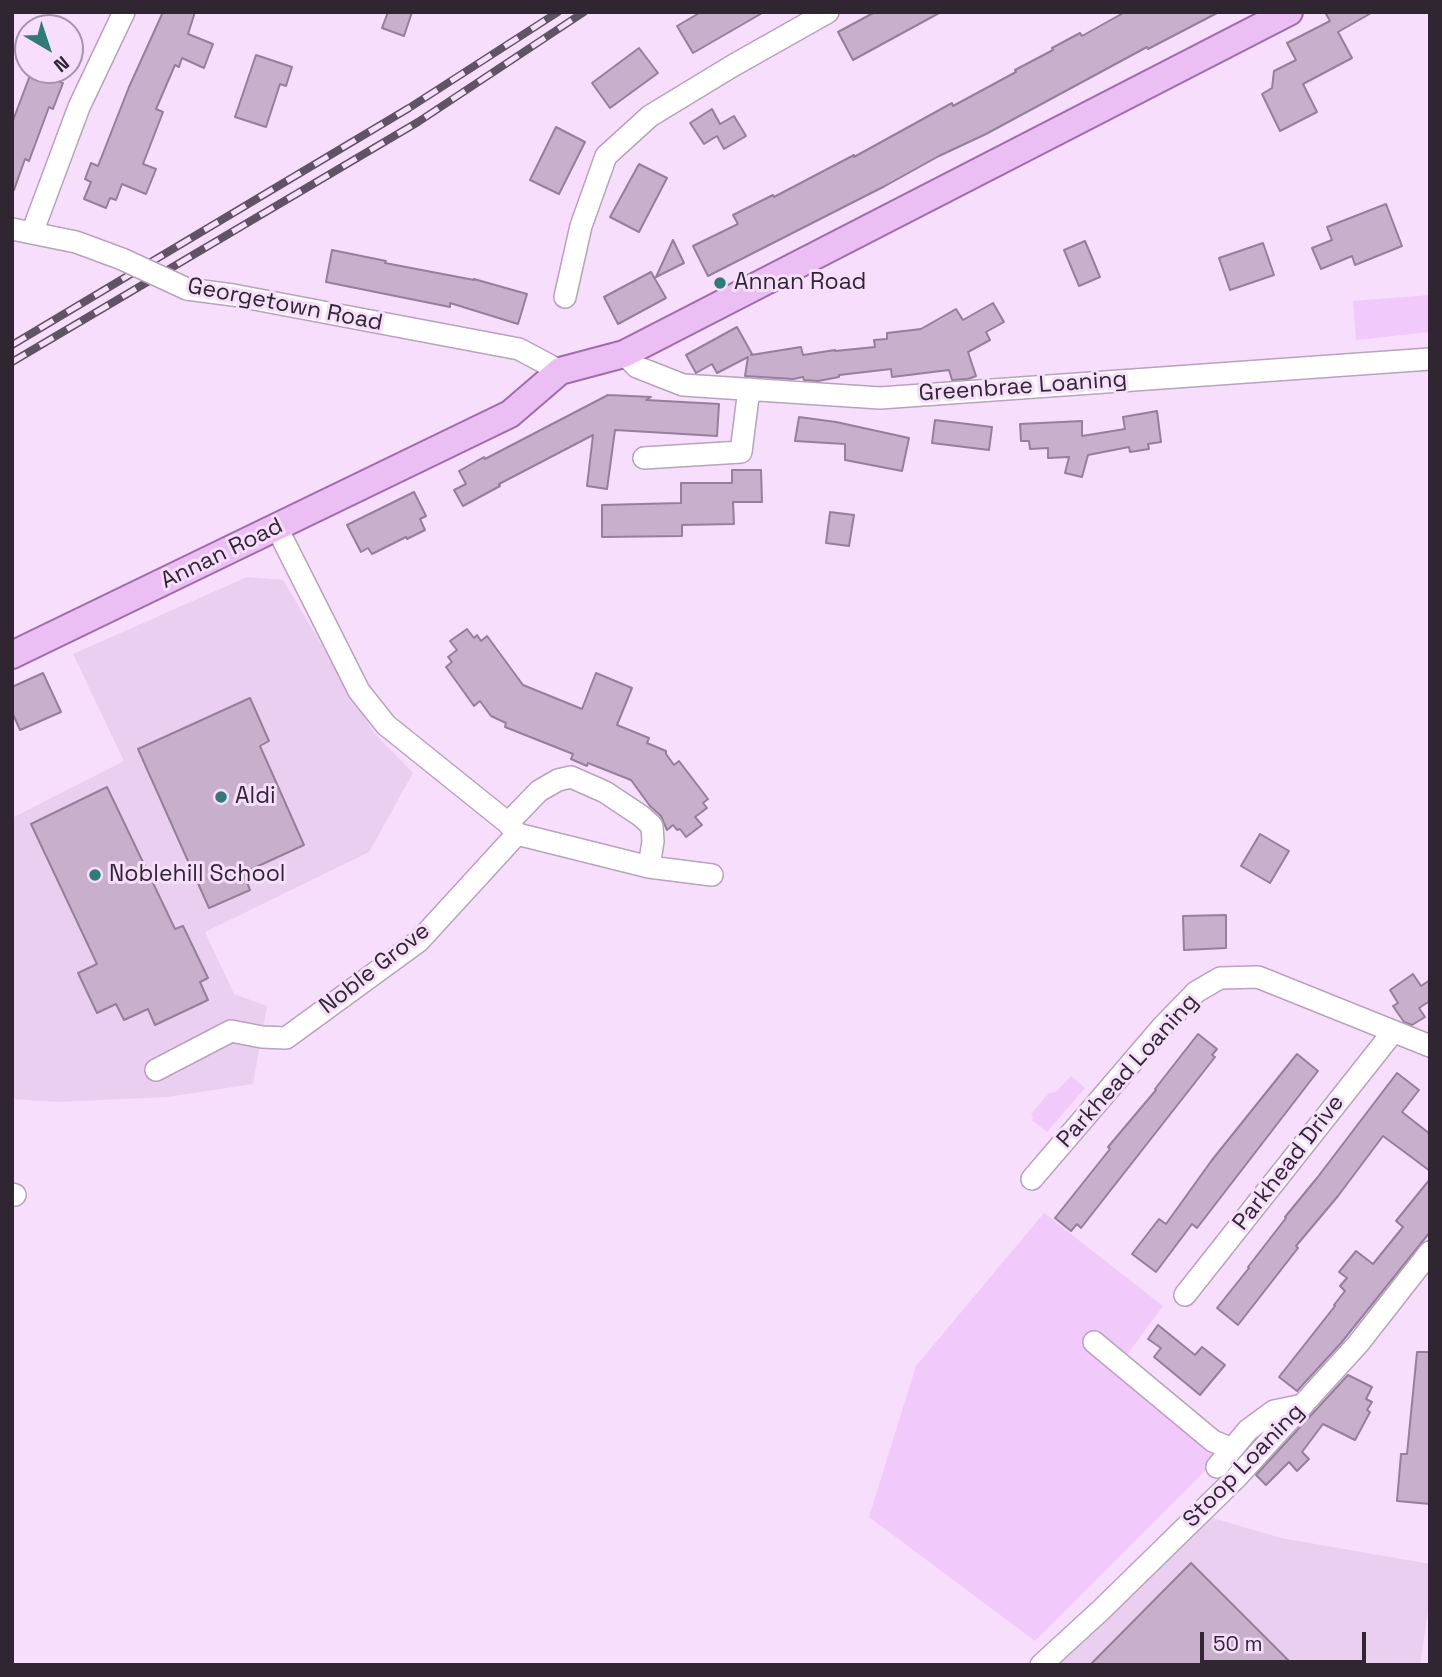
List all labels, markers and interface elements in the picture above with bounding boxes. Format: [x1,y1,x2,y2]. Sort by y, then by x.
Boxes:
north arrow [14,14,84,84]
text: N [48,50,74,78]
place label: Annan Road [734,269,866,297]
street label: Georgetown Road [185,273,385,337]
marker: Annan Road [712,275,728,291]
street label: Greenbrae Loaning [918,366,1128,408]
street label: Annan Road [156,513,288,595]
place label: Aldi [235,783,276,811]
marker: Aldi [213,789,229,805]
place label: Noblehill School [109,861,285,889]
marker: Noblehill School [87,867,103,883]
street label: Noble Grove [314,917,436,1021]
street label: Parkhead Loaning [1052,988,1204,1154]
street label: Parkhead Drive [1228,1090,1350,1236]
street label: Stoop Loaning [1178,1398,1310,1534]
scale bar [1204,1618,1370,1662]
text: 50 m [1213,1630,1263,1657]

